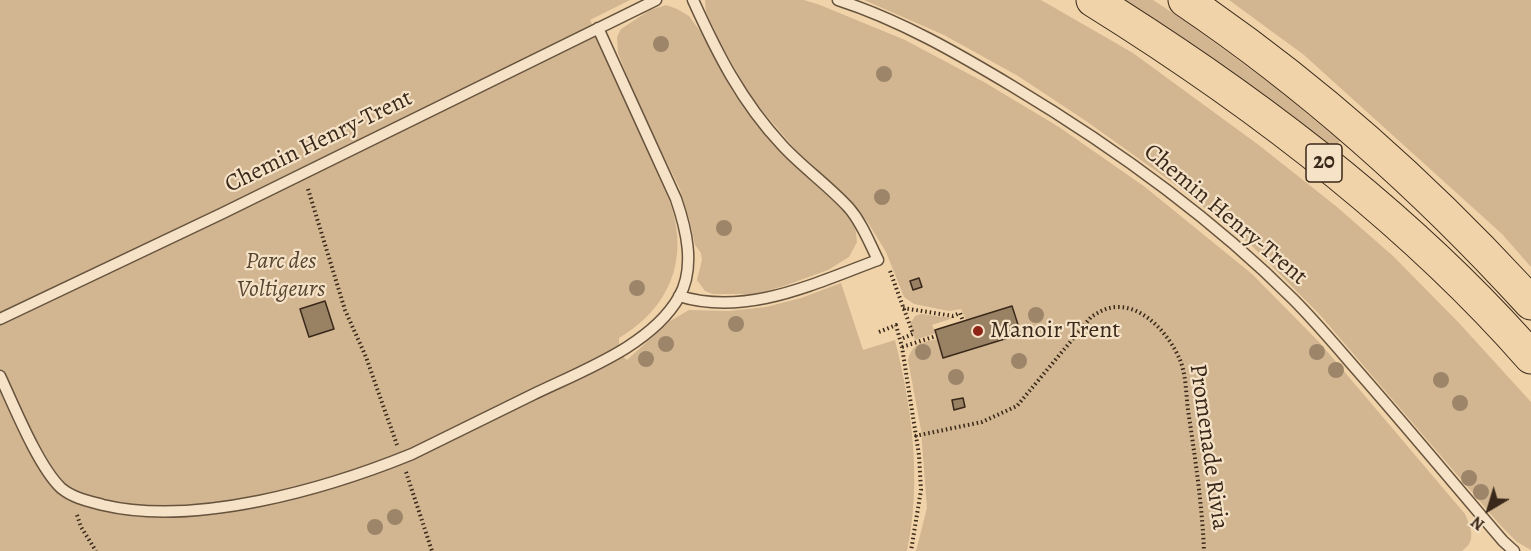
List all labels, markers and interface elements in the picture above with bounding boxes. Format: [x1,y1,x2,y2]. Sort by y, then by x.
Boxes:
street label: Chemin Henry-Trent [221,84,417,200]
street label: Chemin Henry-Trent [1137,138,1313,292]
road number: 20 [1306,144,1342,182]
park label: Parc des Voltigeurs [237,248,325,304]
place label: Manoir Trent [990,317,1120,345]
marker: Manoir Trent [971,324,985,338]
street label: Promenade Rivia [1182,362,1234,532]
north arrow [1459,479,1519,539]
text: N [1467,511,1489,535]

